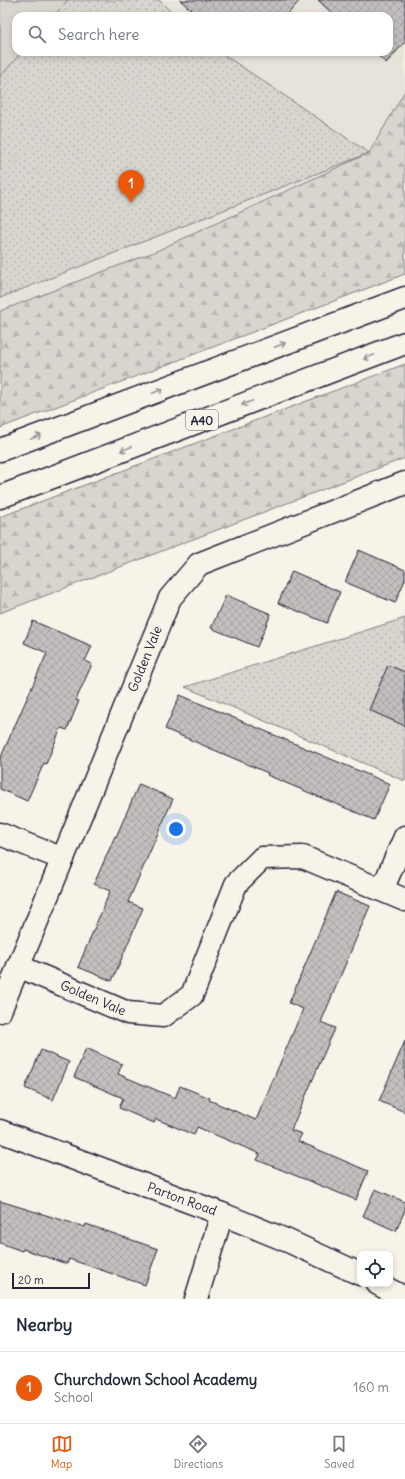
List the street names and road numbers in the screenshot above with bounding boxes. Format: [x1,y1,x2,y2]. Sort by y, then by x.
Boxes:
road number: A40 [186,410,218,430]
street label: Golden Vale [124,623,166,695]
street label: Golden Vale [58,977,128,1019]
street label: Parton Road [145,1179,220,1220]

